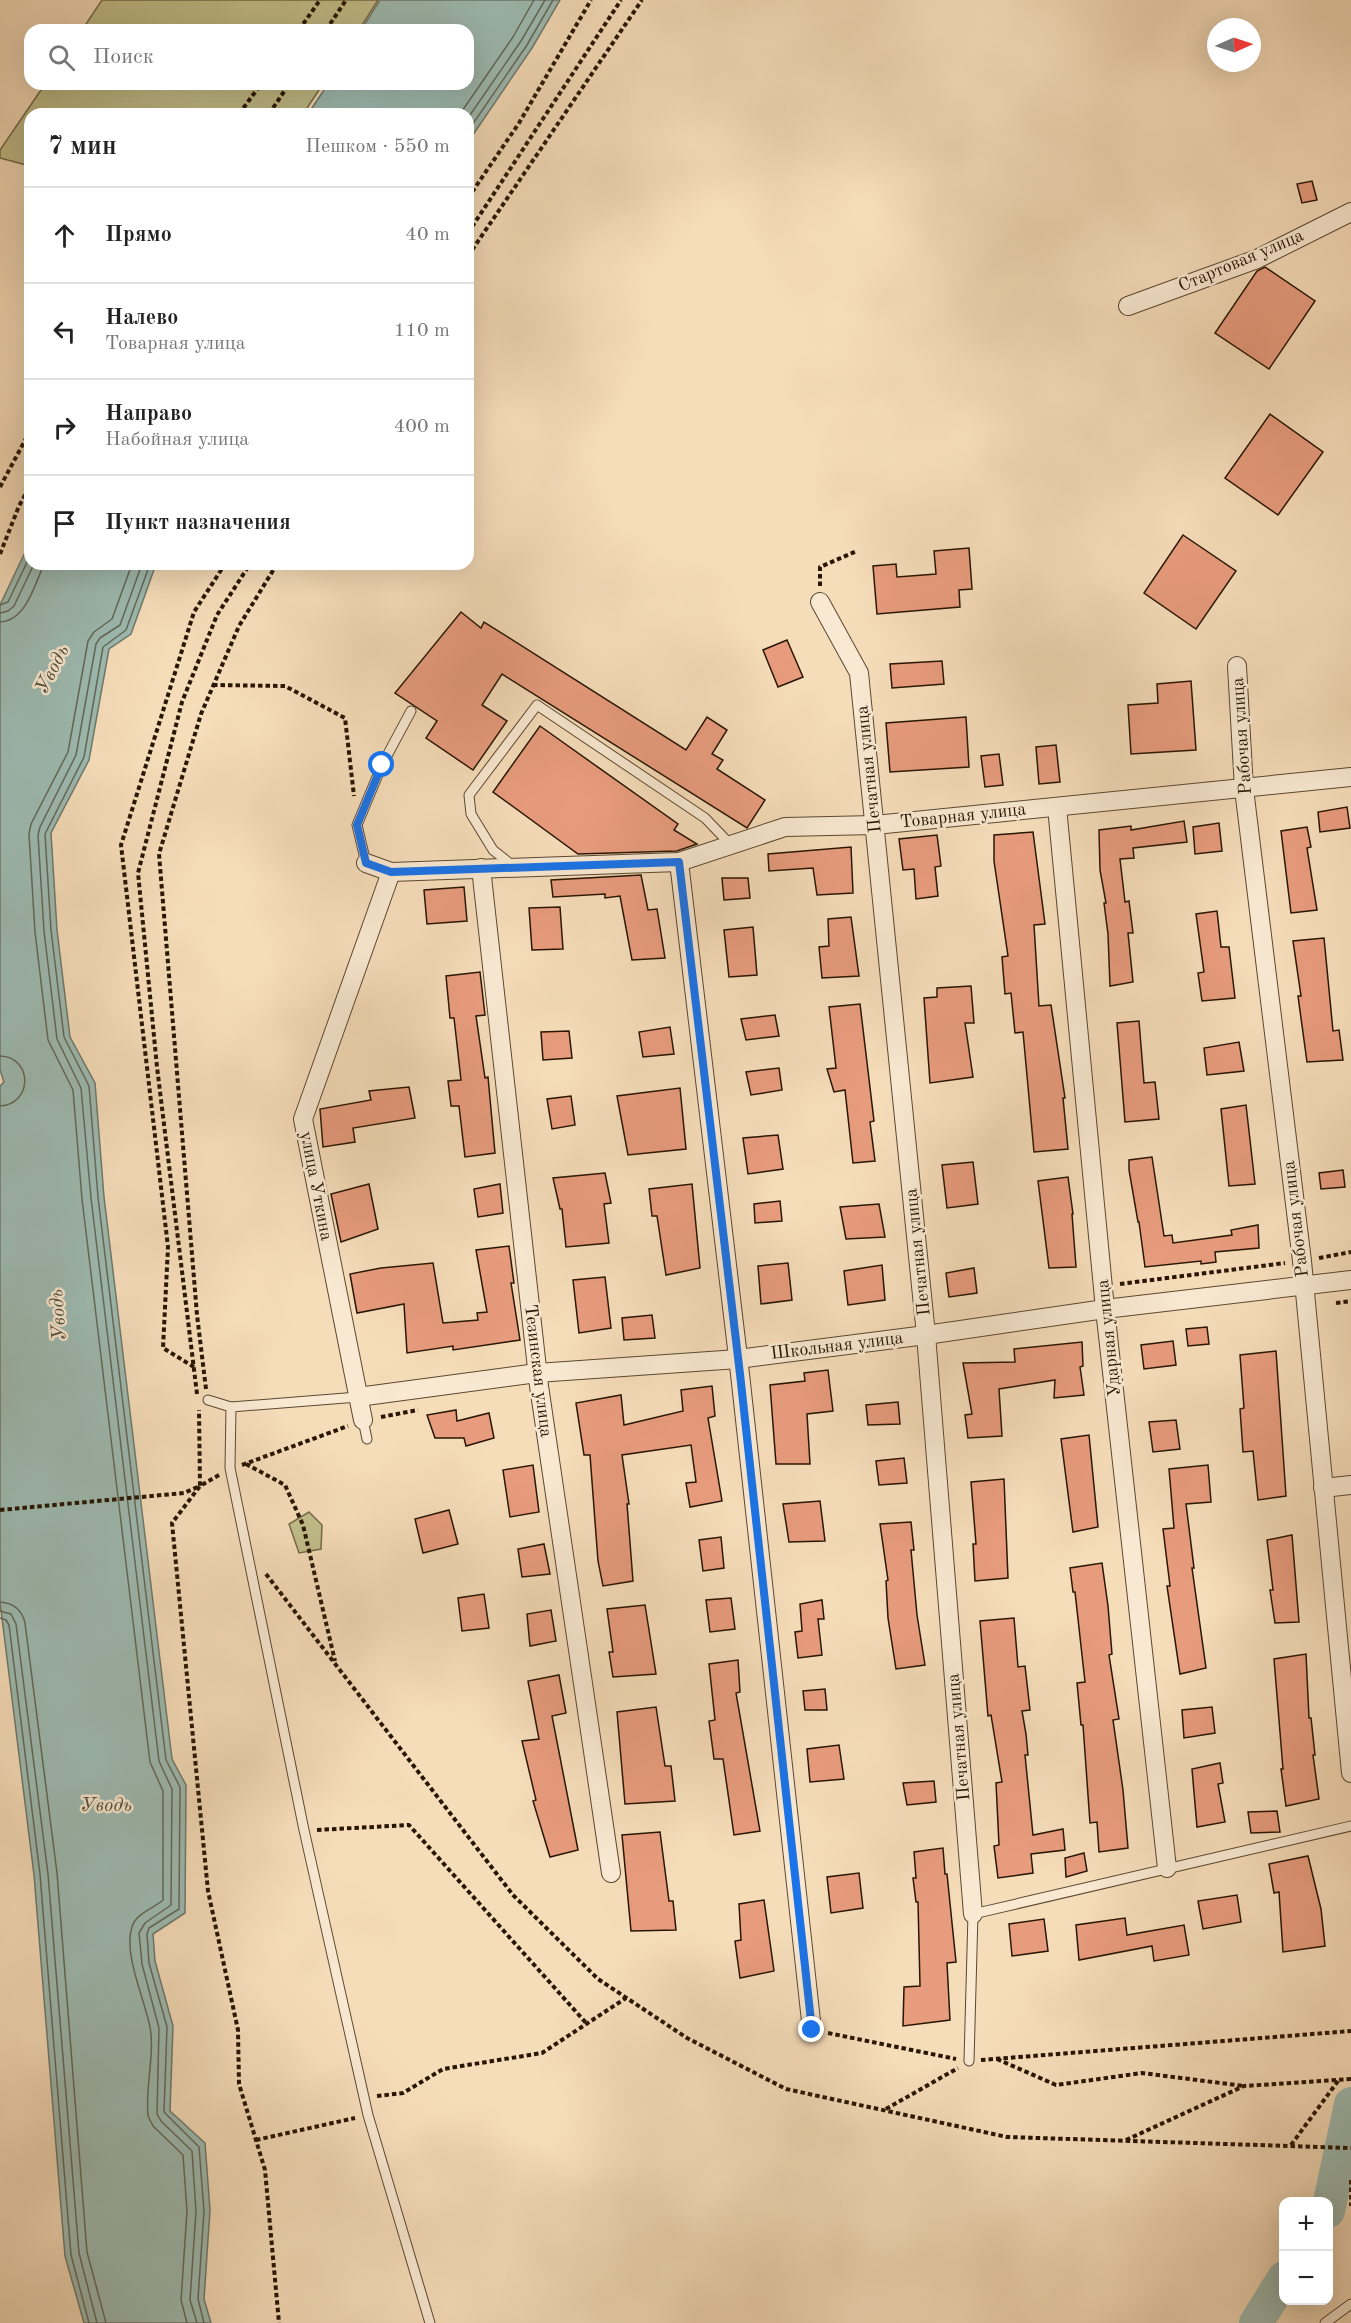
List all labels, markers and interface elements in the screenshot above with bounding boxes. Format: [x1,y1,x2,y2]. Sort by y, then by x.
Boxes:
north arrow [1207,18,1261,72]
search box [24,24,474,90]
icon: search [45,41,78,74]
text: Поиск [93,46,154,68]
text: 7 мин [48,134,117,160]
text: Пешком · 550 m [305,137,450,157]
icon: ahead [48,219,81,252]
text: Прямо [105,224,172,246]
text: 40 m [405,225,450,245]
street label: Стартовая улица [1176,226,1306,295]
text: Налево [105,307,178,329]
icon: left [48,315,81,348]
text: 110 m [394,321,450,341]
text: Товарная улица [105,334,246,354]
text: Направо [105,403,192,425]
icon: right [48,411,81,444]
text: 400 m [394,417,450,437]
text: Набойная улица [105,430,249,450]
icon: arrive [48,507,81,540]
text: Пункт назначения [105,512,291,534]
water label: Уводь [32,642,74,698]
street label: Рабочая улица [1229,677,1255,795]
street label: Печатная улица [853,704,885,834]
route start [368,751,394,777]
street label: Товарная улица [899,800,1027,832]
street label: улица Уткина [297,1130,335,1242]
street label: Рабочая улица [1280,1160,1312,1278]
street label: Печатная улица [902,1187,934,1317]
street label: Ударная улица [1094,1278,1124,1398]
water label: Уводь [47,1288,71,1342]
street label: Тезинская улица [521,1304,555,1438]
street label: Школьная улица [770,1329,904,1363]
street label: Печатная улица [944,1672,974,1802]
water label: Уводь [80,1796,132,1816]
route end [798,2016,824,2042]
map controls [1279,2197,1333,2305]
button: + [1279,2197,1333,2251]
button: − [1279,2251,1333,2305]

